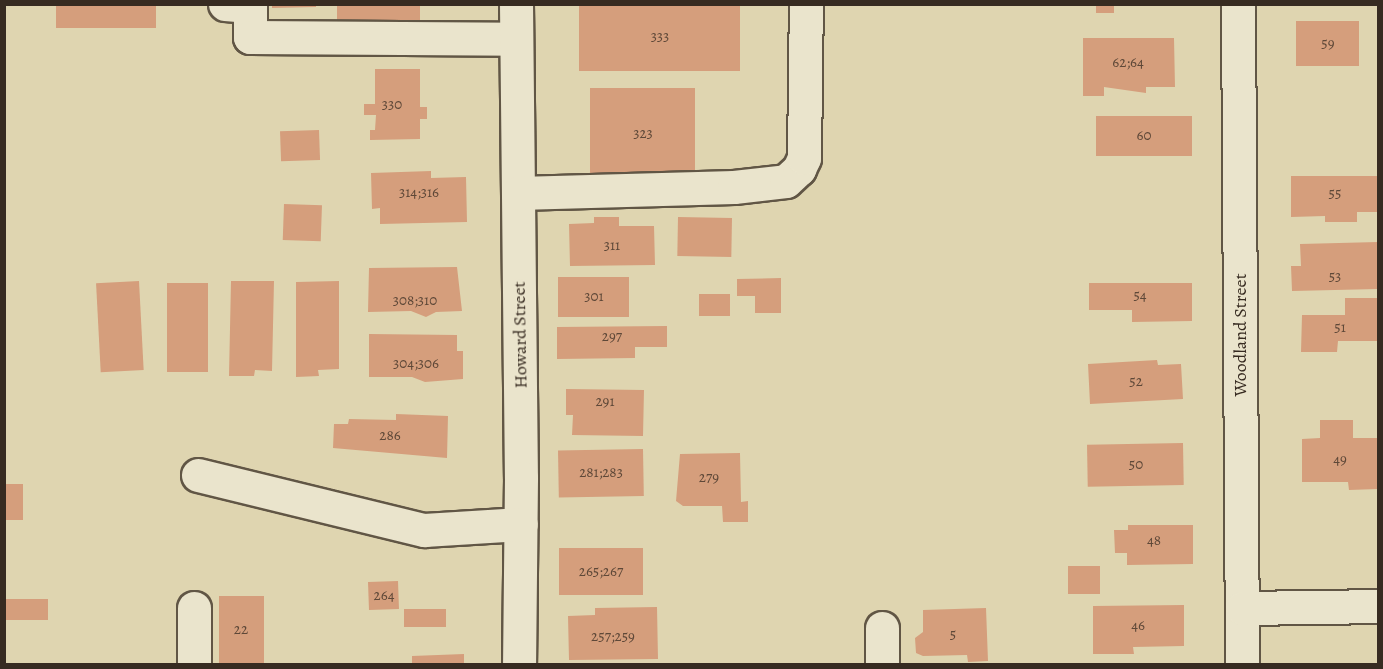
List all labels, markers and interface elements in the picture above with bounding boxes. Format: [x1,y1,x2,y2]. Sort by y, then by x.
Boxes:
house number: 333 [651,28,669,46]
house number: 59 [1321,35,1335,53]
house number: 62;64 [1112,54,1144,72]
house number: 330 [382,96,402,114]
house number: 323 [633,125,653,143]
house number: 60 [1137,127,1151,145]
house number: 314;316 [399,184,439,202]
house number: 55 [1329,185,1341,203]
house number: 311 [604,237,620,255]
house number: 53 [1329,268,1341,286]
street label: Woodland Street [1229,273,1251,397]
street label: Howard Street [508,281,532,389]
house number: 54 [1133,287,1147,305]
house number: 301 [584,288,604,306]
house number: 308;310 [393,292,437,310]
house number: 51 [1334,319,1346,337]
house number: 297 [602,328,622,346]
house number: 304;306 [393,355,439,373]
house number: 52 [1129,373,1143,391]
house number: 291 [595,393,615,411]
house number: 286 [379,427,401,445]
house number: 49 [1333,451,1347,469]
house number: 50 [1129,456,1143,474]
house number: 281;283 [579,464,623,482]
house number: 279 [699,469,719,487]
house number: 48 [1147,532,1161,550]
house number: 265;267 [579,563,623,581]
house number: 264 [374,587,394,605]
house number: 46 [1131,617,1145,635]
house number: 22 [234,621,248,639]
house number: 5 [950,626,956,644]
house number: 257;259 [591,628,635,646]

